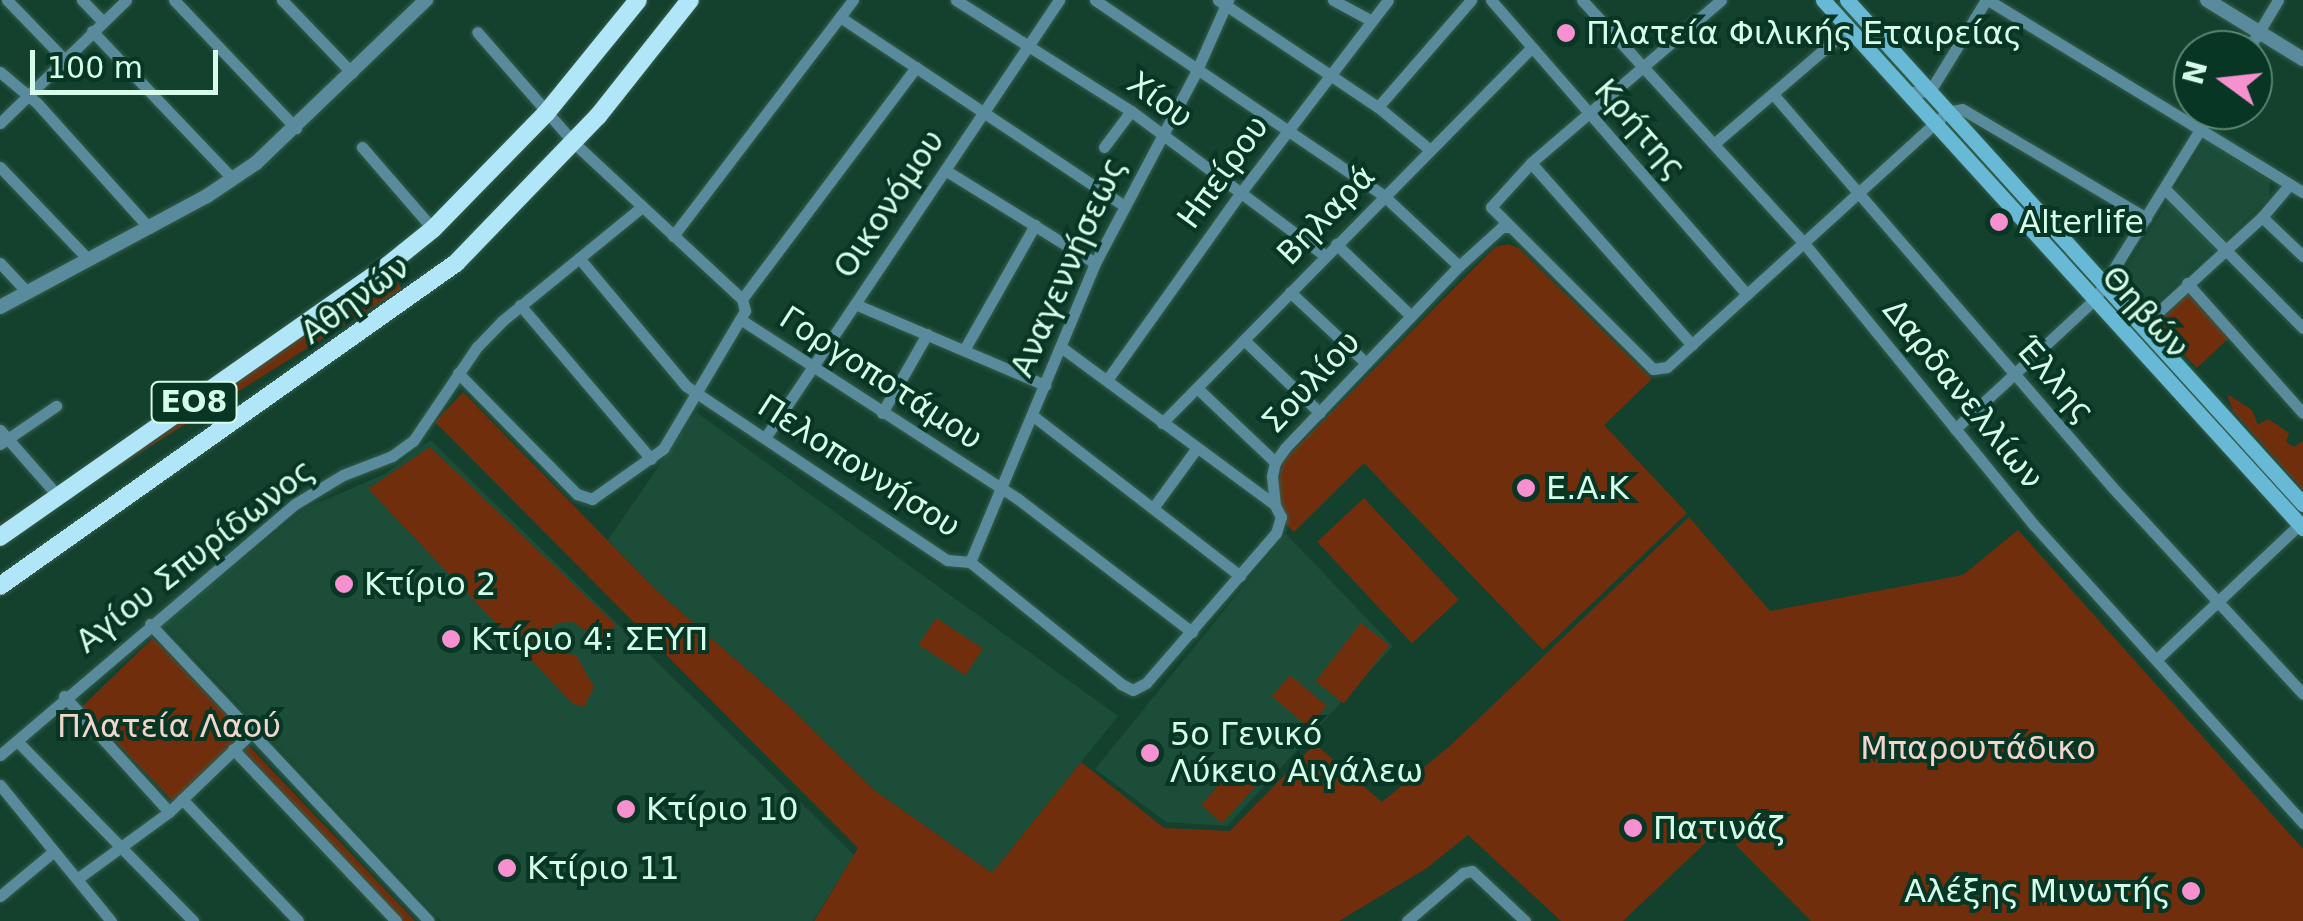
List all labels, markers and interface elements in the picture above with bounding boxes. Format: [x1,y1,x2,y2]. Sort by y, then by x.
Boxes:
place label: Πλατεία Φιλικής Εταιρείας [1586,14,2022,52]
marker: Πλατεία Φιλικής Εταιρείας [1555,22,1577,44]
scale bar [35,30,222,92]
north arrow [2173,30,2273,130]
text: 100 m [47,50,143,85]
text: N [2177,57,2214,88]
street label: Χίου [1120,64,1200,136]
street label: Κρήτης [1586,71,1694,187]
street label: Ηπείρου [1169,108,1277,236]
street label: Οικονόμου [825,123,953,285]
street label: Αναγεννήσεως [1002,151,1134,383]
street label: Βηλαρά [1269,157,1383,273]
place label: Alterlife [2019,203,2144,241]
marker: Alterlife [1988,211,2010,233]
street label: Αθηνών [293,248,417,352]
street label: Θηβών [2094,258,2196,366]
street label: Δαρδανελλίων [1875,292,2051,496]
street label: Γοργοποτάμου [772,298,990,458]
street label: Σουλίου [1254,323,1368,441]
street label: Έλλης [2007,329,2103,431]
road number: ΕΟ8 [149,377,239,427]
street label: Πελοποννήσου [751,386,967,546]
street label: Αγίου Σπυρίδωνος [68,451,322,661]
place label: E.A.K [1546,469,1629,507]
marker: E.A.K [1515,477,1537,499]
place label: Κτίριο 2 [364,565,496,603]
marker: Κτίριο 2 [333,573,355,595]
place label: Κτίριο 4: ΣΕΥΠ [471,620,708,658]
marker: Κτίριο 4: ΣΕΥΠ [440,628,462,650]
park label: Πλατεία Λαού [57,707,281,745]
place label: 5ο Γενικό Λύκειο Αιγάλεω [1170,716,1423,791]
park label: Μπαρουτάδικο [1860,729,2096,767]
marker: 5ο Γενικό Λύκειο Αιγάλεω [1139,742,1161,764]
place label: Κτίριο 10 [646,790,799,828]
marker: Κτίριο 10 [615,798,637,820]
place label: Πατινάζ [1653,809,1785,847]
marker: Πατινάζ [1622,817,1644,839]
place label: Κτίριο 11 [527,849,680,887]
marker: Κτίριο 11 [496,857,518,879]
place label: Αλέξης Μινωτής [1904,872,2171,910]
marker: Αλέξης Μινωτής [2180,880,2202,902]

